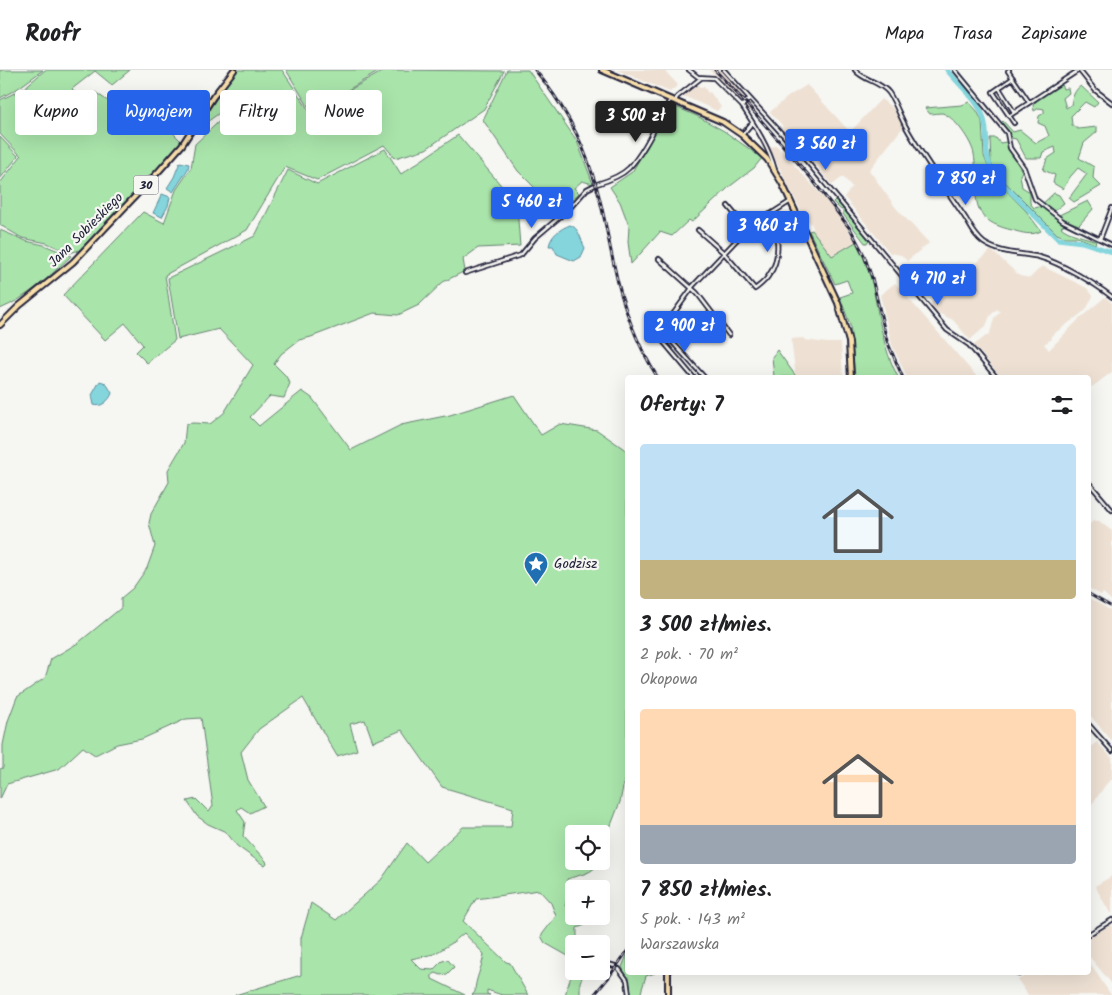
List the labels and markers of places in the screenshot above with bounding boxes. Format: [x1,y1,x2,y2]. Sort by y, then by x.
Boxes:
pin: 3 500 zł [584,100,688,143]
pin: 3 560 zł [774,128,878,171]
pin: 7 850 zł [914,164,1018,206]
pin: 5 460 zł [480,186,584,229]
pin: 3 960 zł [716,210,820,253]
pin: 4 710 zł [886,264,990,306]
pin: 2 900 zł [633,310,737,353]
place icon: Godzisz [523,551,549,585]
place label: Godzisz [554,553,598,575]

